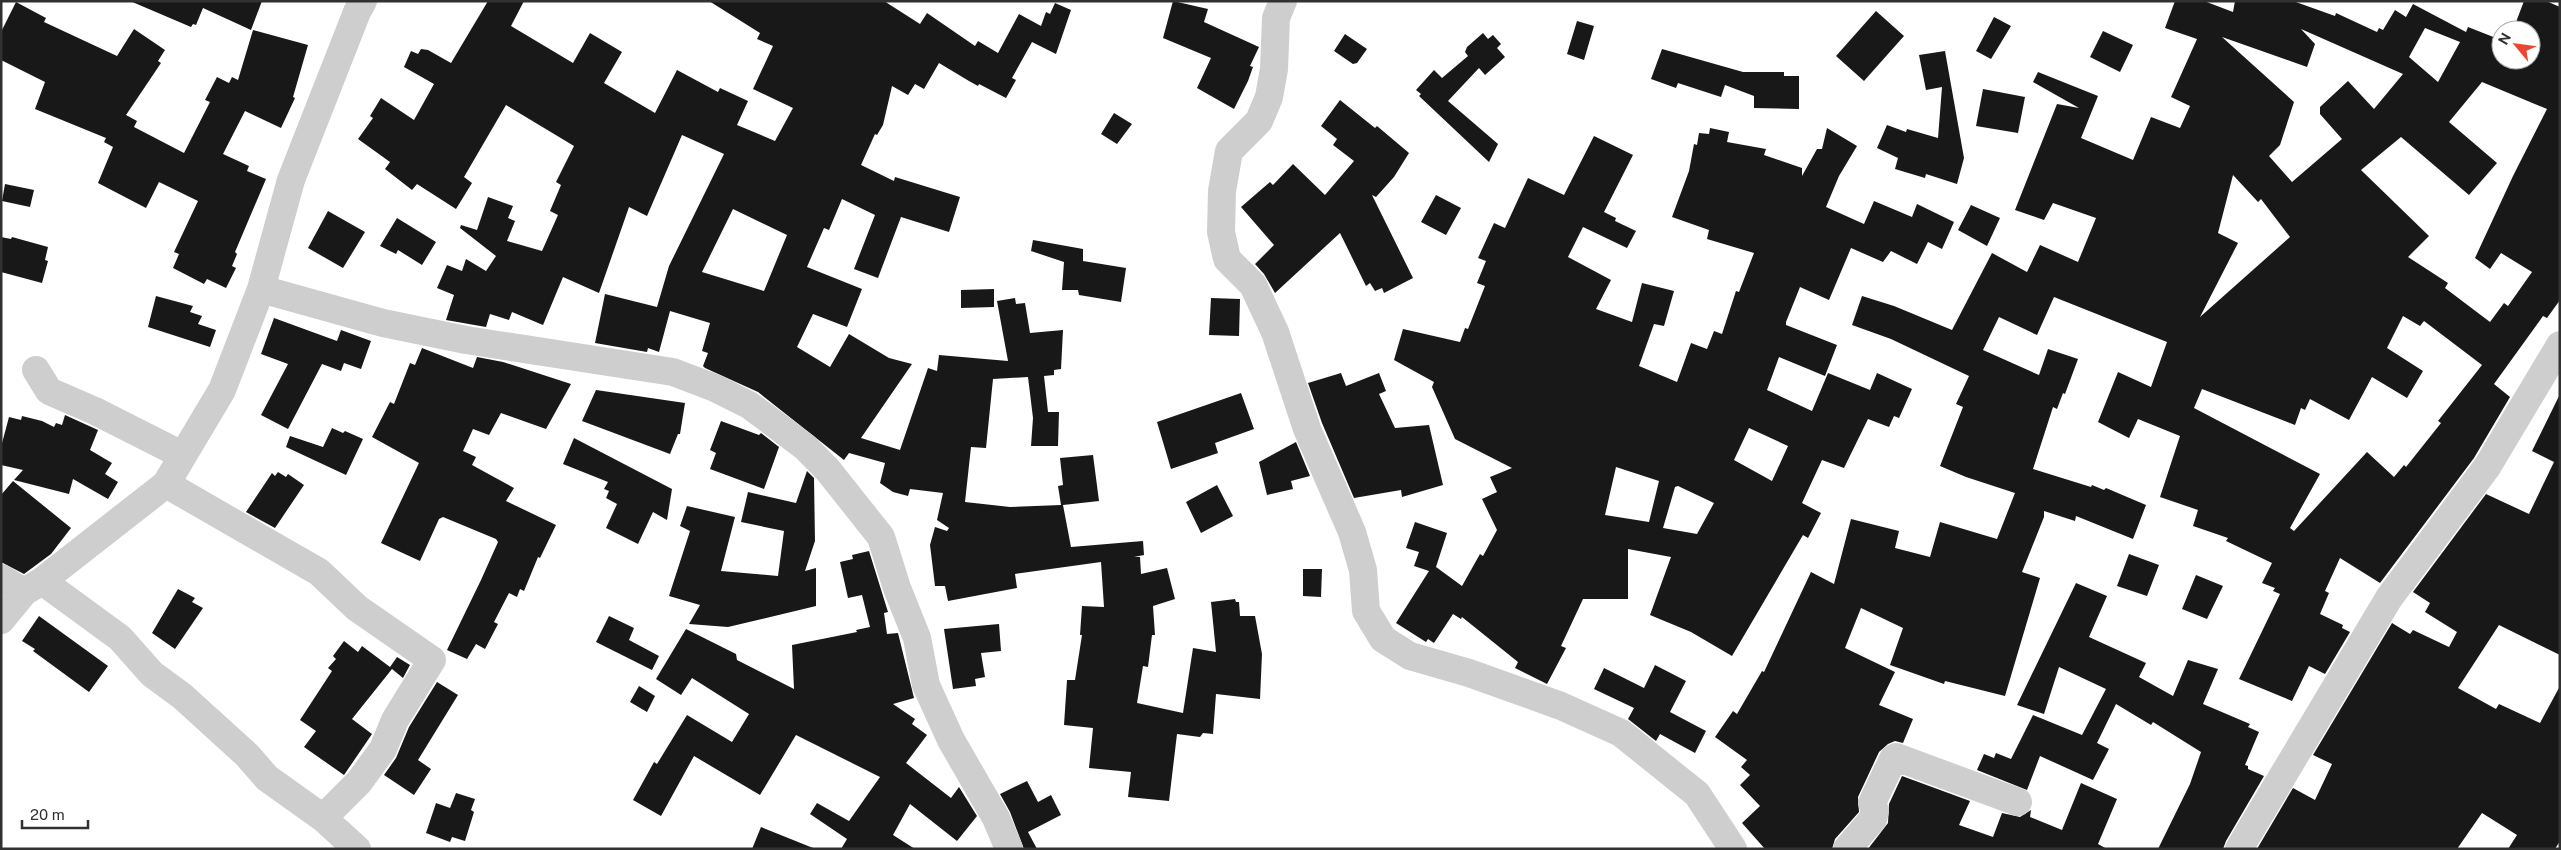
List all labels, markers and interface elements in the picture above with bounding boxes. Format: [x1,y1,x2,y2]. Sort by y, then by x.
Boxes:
north arrow [2491,20,2541,70]
text: N [2495,30,2514,47]
scale bar [22,798,89,830]
text: 20 m [30,806,65,823]

